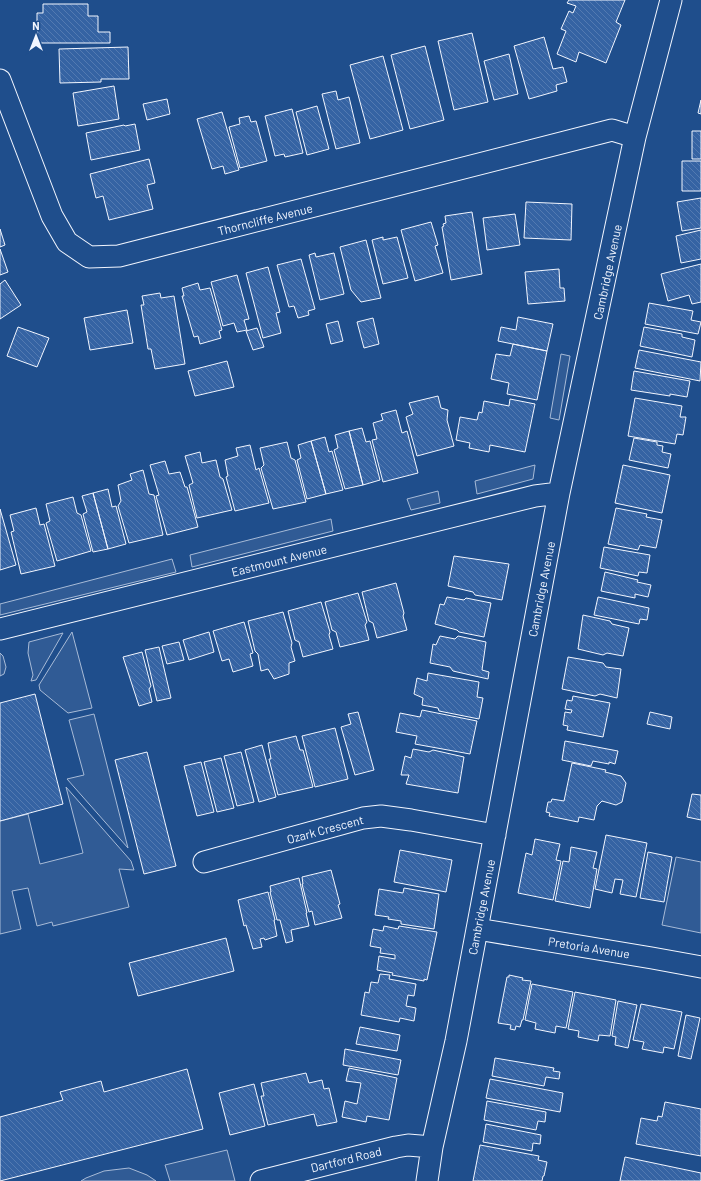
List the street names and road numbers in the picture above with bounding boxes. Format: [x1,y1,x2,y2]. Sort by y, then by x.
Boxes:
street label: Thorncliffe Avenue [216,200,314,238]
street label: Cambridge Avenue [590,223,624,321]
street label: Cambridge Avenue [525,540,557,638]
street label: Eastmount Avenue [230,541,328,579]
street label: Ozark Crescent [285,812,365,846]
street label: Cambridge Avenue [465,858,497,956]
street label: Pretoria Avenue [547,934,631,960]
street label: Dartford Road [309,1143,383,1175]

